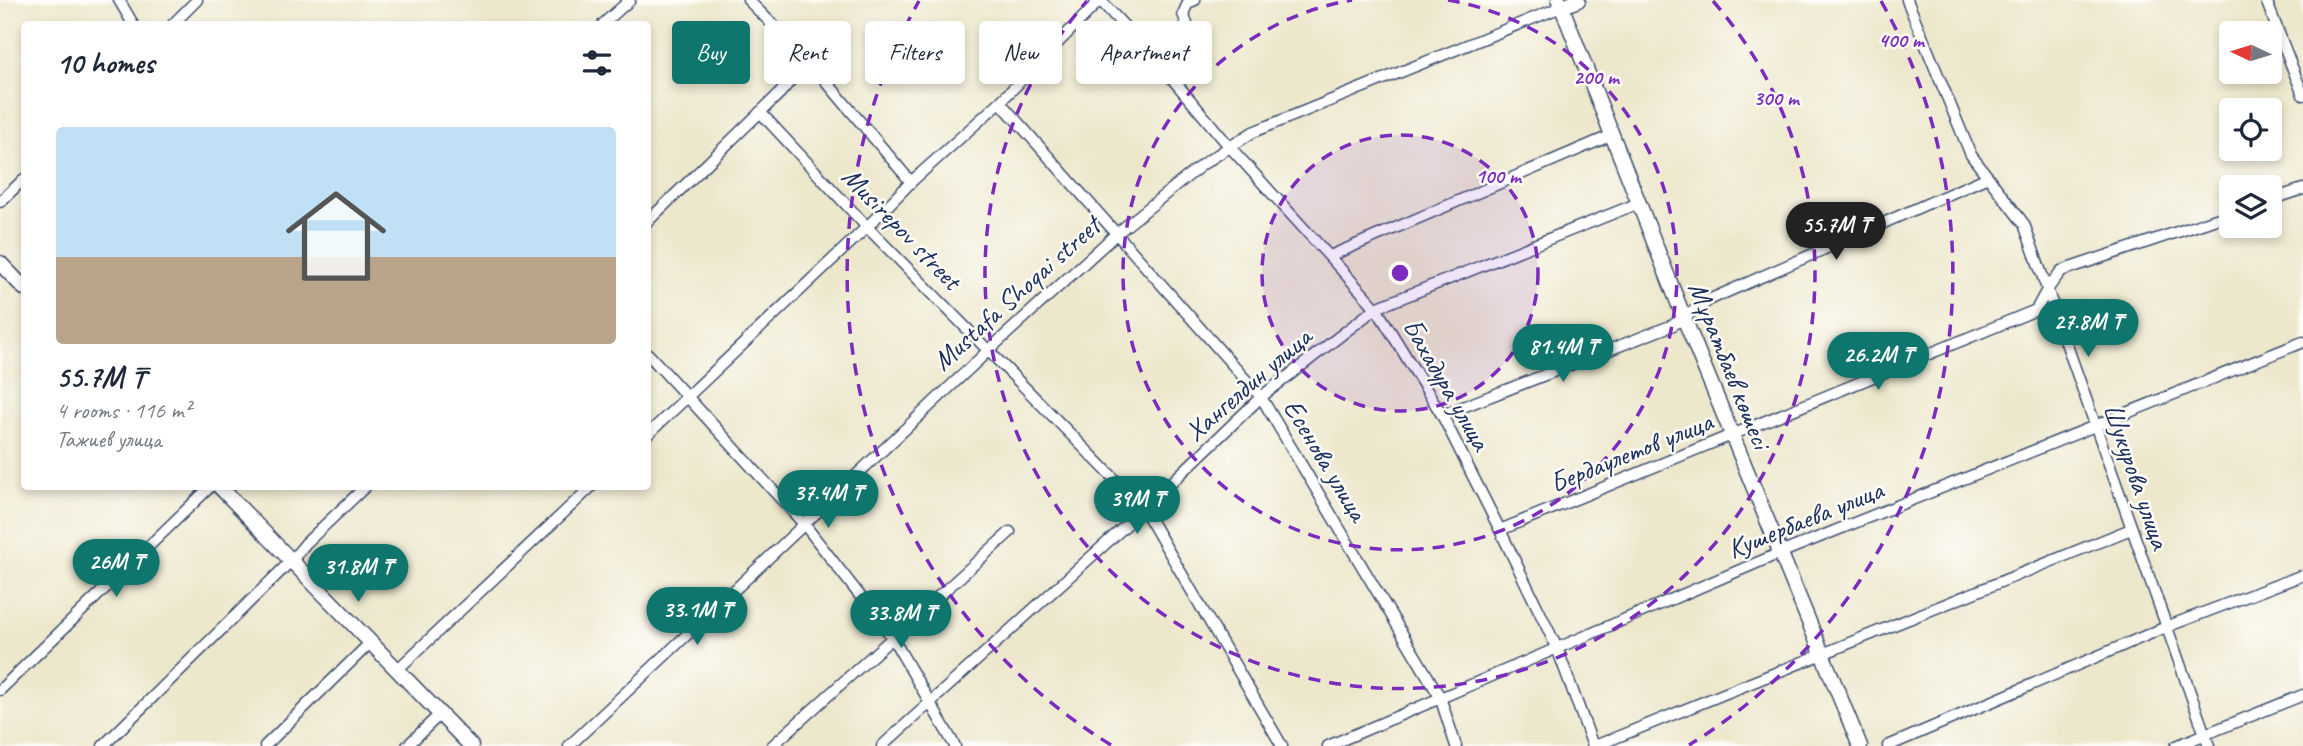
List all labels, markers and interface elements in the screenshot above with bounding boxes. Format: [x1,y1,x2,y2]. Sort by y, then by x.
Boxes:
chip: Buy [672,21,750,84]
chip: Rent [764,21,851,84]
chip: Filters [865,21,965,84]
chip: New [979,21,1062,84]
chip: Apartment [1076,21,1212,84]
north arrow [2219,21,2282,84]
map controls [2219,21,2282,238]
text: 400 m [1878,27,1926,53]
text: 10 homes [56,44,154,82]
icon: filters [578,44,616,82]
text: 200 m [1573,64,1621,90]
text: 300 m [1753,85,1801,111]
button: locate [2219,98,2282,161]
street label: Musirepov street [835,159,971,299]
text: 100 m [1475,163,1523,189]
icon: home [273,173,399,299]
button: layers [2219,175,2282,238]
pin: 55.7M ₸ [1771,202,1901,262]
street label: Mustafa Shoqai street [925,206,1110,378]
text: 55.7M ₸ [1802,210,1870,239]
centre of rings [1388,261,1412,285]
street label: Мұратбаев көшесі [1681,276,1781,457]
pin: 27.8M ₸ [2023,300,2153,359]
text: 27.8M ₸ [2053,307,2123,336]
street label: Бахадура улица [1395,312,1500,458]
street label: Хангелдин улица [1178,318,1320,448]
pin: 81.4M ₸ [1498,324,1628,384]
text: 81.4M ₸ [1528,332,1598,361]
pin: 26.2M ₸ [1813,332,1943,392]
text: 26.2M ₸ [1843,340,1913,369]
text: 55.7M ₸ [56,358,145,396]
street label: Есенова улица [1276,393,1377,529]
text: 4 rooms · 116 m² [56,396,191,425]
street label: Шукурова улица [2096,399,2179,555]
street label: Бердаулетов улица [1544,403,1719,501]
text: Тажиев улица [56,425,161,454]
pin: 37.4M ₸ [763,470,893,530]
street label: Кушербаева улица [1722,471,1890,566]
pin: 39M ₸ [1088,476,1186,536]
text: 37.4M ₸ [793,478,863,507]
text: 39M ₸ [1110,484,1164,513]
pin: 26M ₸ [67,540,165,599]
pin: 31.8M ₸ [293,544,423,604]
text: 26M ₸ [89,547,143,576]
text: 31.8M ₸ [323,552,393,581]
pin: 33.1M ₸ [632,588,762,647]
pin: 33.8M ₸ [836,590,966,650]
text: 33.1M ₸ [662,595,732,624]
text: 33.8M ₸ [866,598,936,627]

